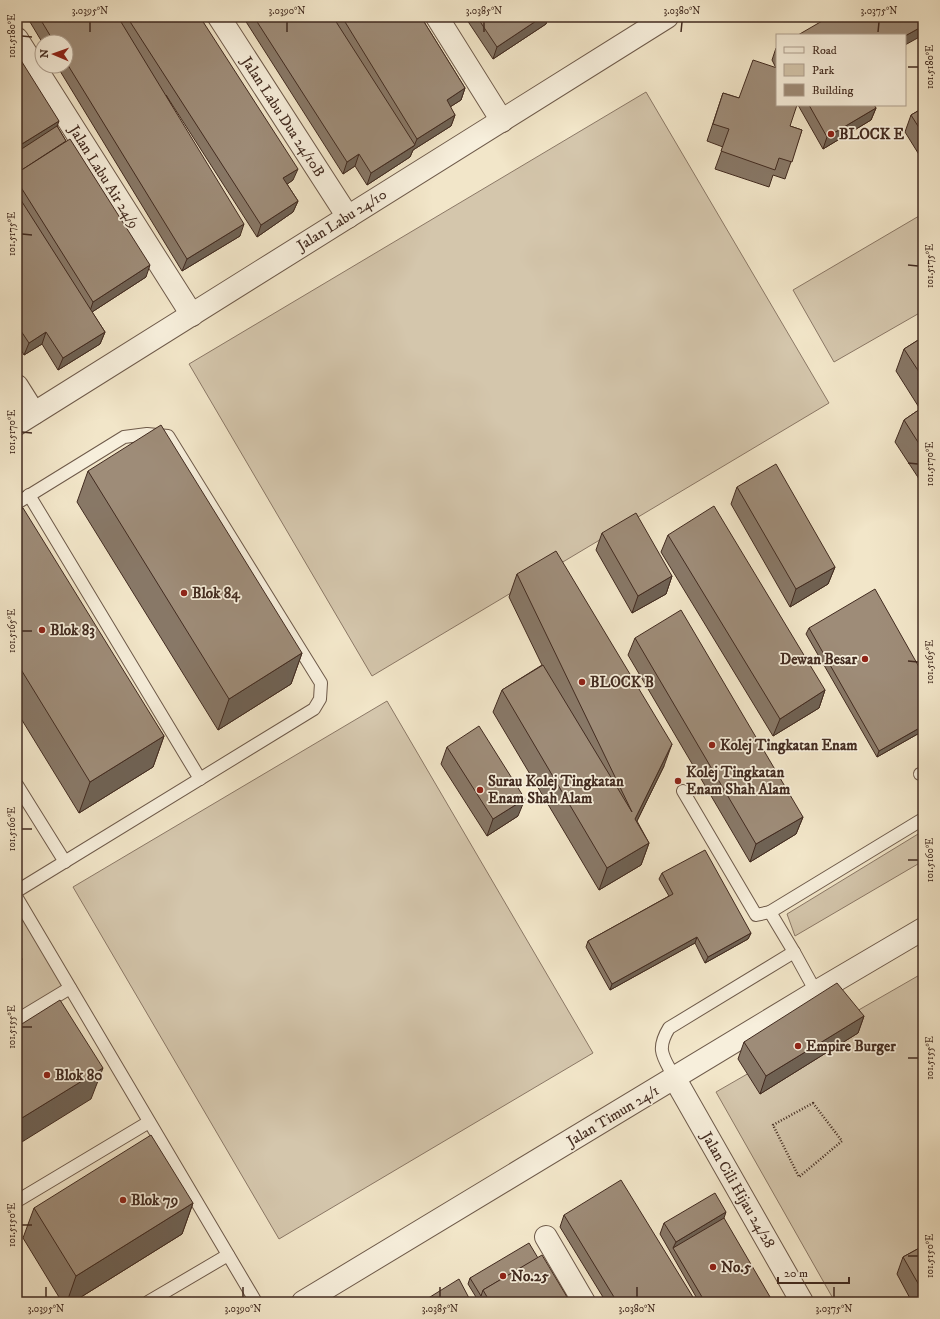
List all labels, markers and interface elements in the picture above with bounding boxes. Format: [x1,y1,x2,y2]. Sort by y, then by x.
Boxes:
text: 3.0395°N [72,5,108,17]
text: 3.0390°N [269,5,306,17]
text: 3.0385°N [466,5,502,17]
text: 3.0380°N [663,5,701,17]
text: 3.0375°N [861,5,897,17]
text: 101.5180°E [6,14,18,58]
north arrow [34,34,74,74]
legend [776,34,906,106]
text: Road [812,43,837,58]
text: 101.5180°E [924,45,936,89]
text: N [38,49,52,58]
street label: Jalan Labu Dua 24/10B [236,52,329,181]
text: Park [812,63,834,78]
text: Building [812,83,853,98]
street label: Jalan Labu Air 24/9 [64,120,143,232]
place label: BLOCK E [839,125,905,144]
marker: BLOCK E [826,129,836,139]
street label: Jalan Labu 24/10 [292,185,390,256]
text: 101.5175°E [6,212,18,256]
text: 101.5175°E [924,244,936,288]
text: 101.5170°E [6,410,18,454]
text: 101.5170°E [924,442,936,486]
place label: Blok 84 [192,584,241,603]
marker: Blok 84 [179,588,189,598]
text: 101.5165°E [6,609,18,653]
place label: Blok 83 [50,621,95,640]
marker: Blok 83 [37,625,47,635]
text: 101.5165°E [924,640,936,684]
place label: Dewan Besar [780,650,857,669]
marker: Dewan Besar [860,654,870,664]
place label: BLOCK B [590,673,654,692]
marker: BLOCK B [577,677,587,687]
place label: Kolej Tingkatan Enam [720,736,858,755]
marker: Kolej Tingkatan Enam [707,740,717,750]
place label: Kolej Tingkatan Enam Shah Alam [686,763,791,799]
place label: Surau Kolej Tingkatan Enam Shah Alam [488,772,624,808]
marker: Kolej Tingkatan Enam Shah Alam [673,776,683,786]
marker: Surau Kolej Tingkatan Enam Shah Alam [475,785,485,795]
text: 101.5160°E [6,807,18,851]
text: 101.5160°E [924,838,936,882]
text: 101.5155°E [6,1005,18,1049]
text: 101.5155°E [924,1036,936,1080]
place label: Empire Burger [806,1037,896,1056]
marker: Empire Burger [793,1041,803,1051]
place label: Blok 80 [55,1066,102,1085]
marker: Blok 80 [42,1070,52,1080]
street label: Jalan Timun 24/1 [562,1081,663,1152]
street label: Jalan Cili Hijau 24/28 [696,1127,779,1252]
place label: Blok 79 [131,1191,178,1210]
marker: Blok 79 [118,1195,128,1205]
text: 101.5150°E [6,1203,18,1247]
text: 101.5150°E [924,1234,936,1278]
place label: No.5 [721,1258,752,1277]
scale bar [778,1259,849,1285]
marker: No.5 [708,1262,718,1272]
text: 20 m [784,1266,808,1281]
place label: No.25 [511,1267,549,1286]
marker: No.25 [498,1271,508,1281]
text: 3.0395°N [28,1303,64,1315]
text: 3.0390°N [225,1303,262,1315]
text: 3.0385°N [422,1303,458,1315]
text: 3.0380°N [618,1303,656,1315]
text: 3.0375°N [816,1303,852,1315]

